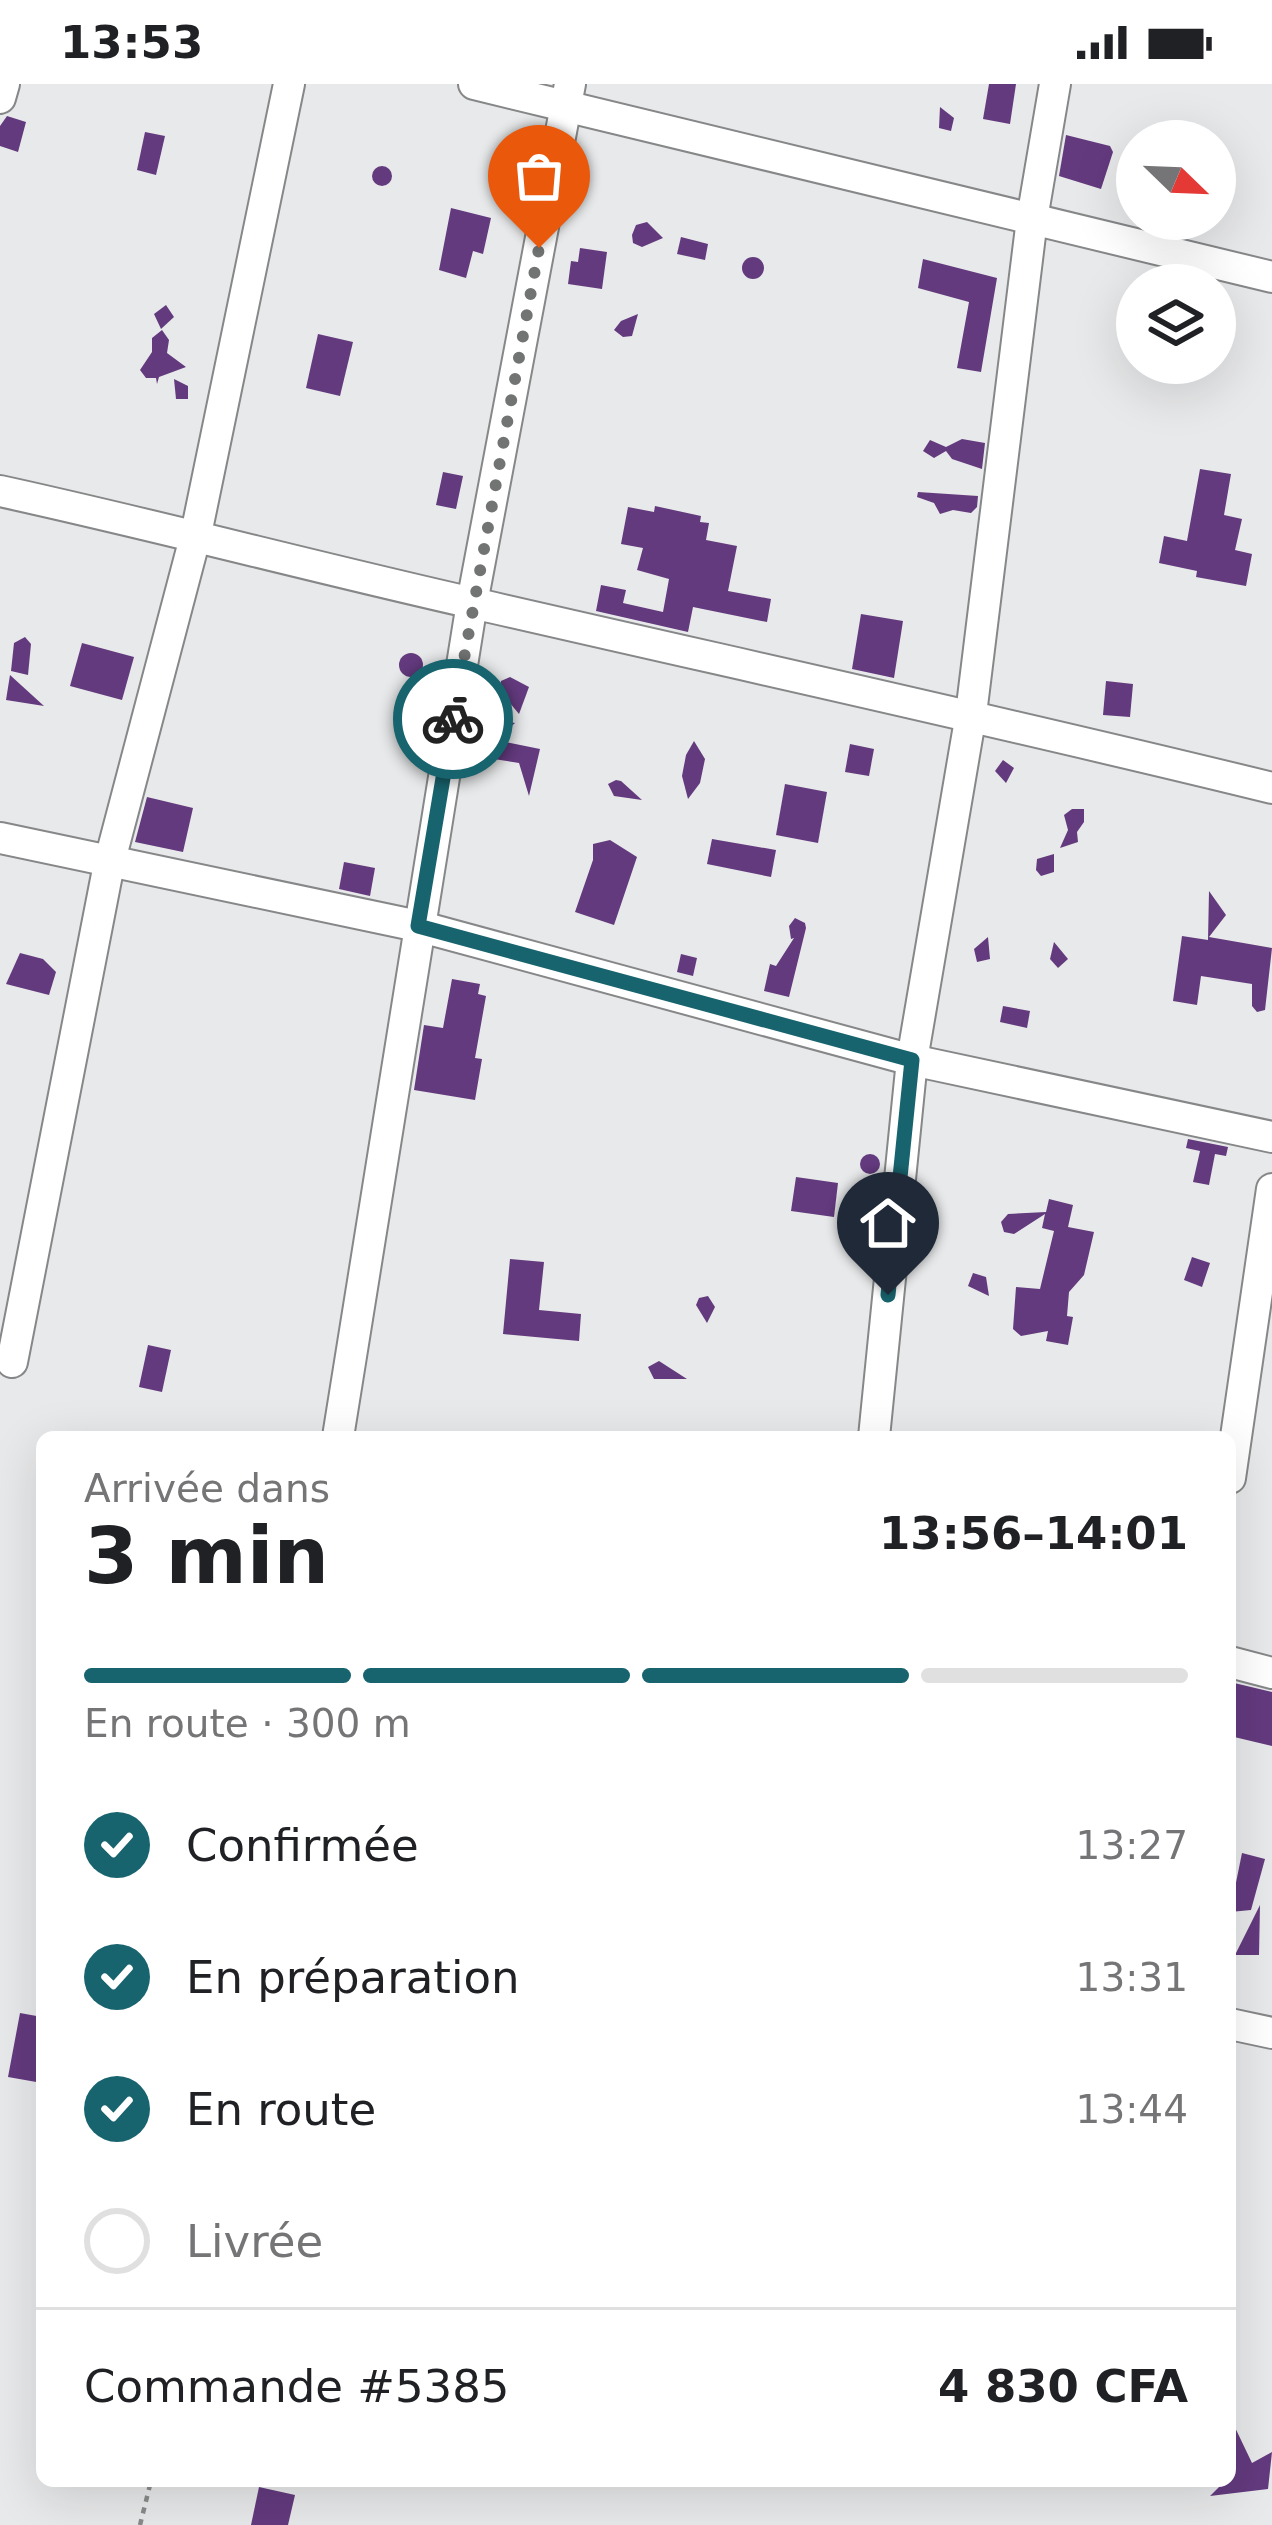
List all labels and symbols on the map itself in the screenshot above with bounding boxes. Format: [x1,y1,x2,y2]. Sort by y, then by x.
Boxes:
north arrow [1116,120,1236,240]
pin [488,125,590,248]
courier [393,659,513,779]
pin [837,1172,939,1295]

